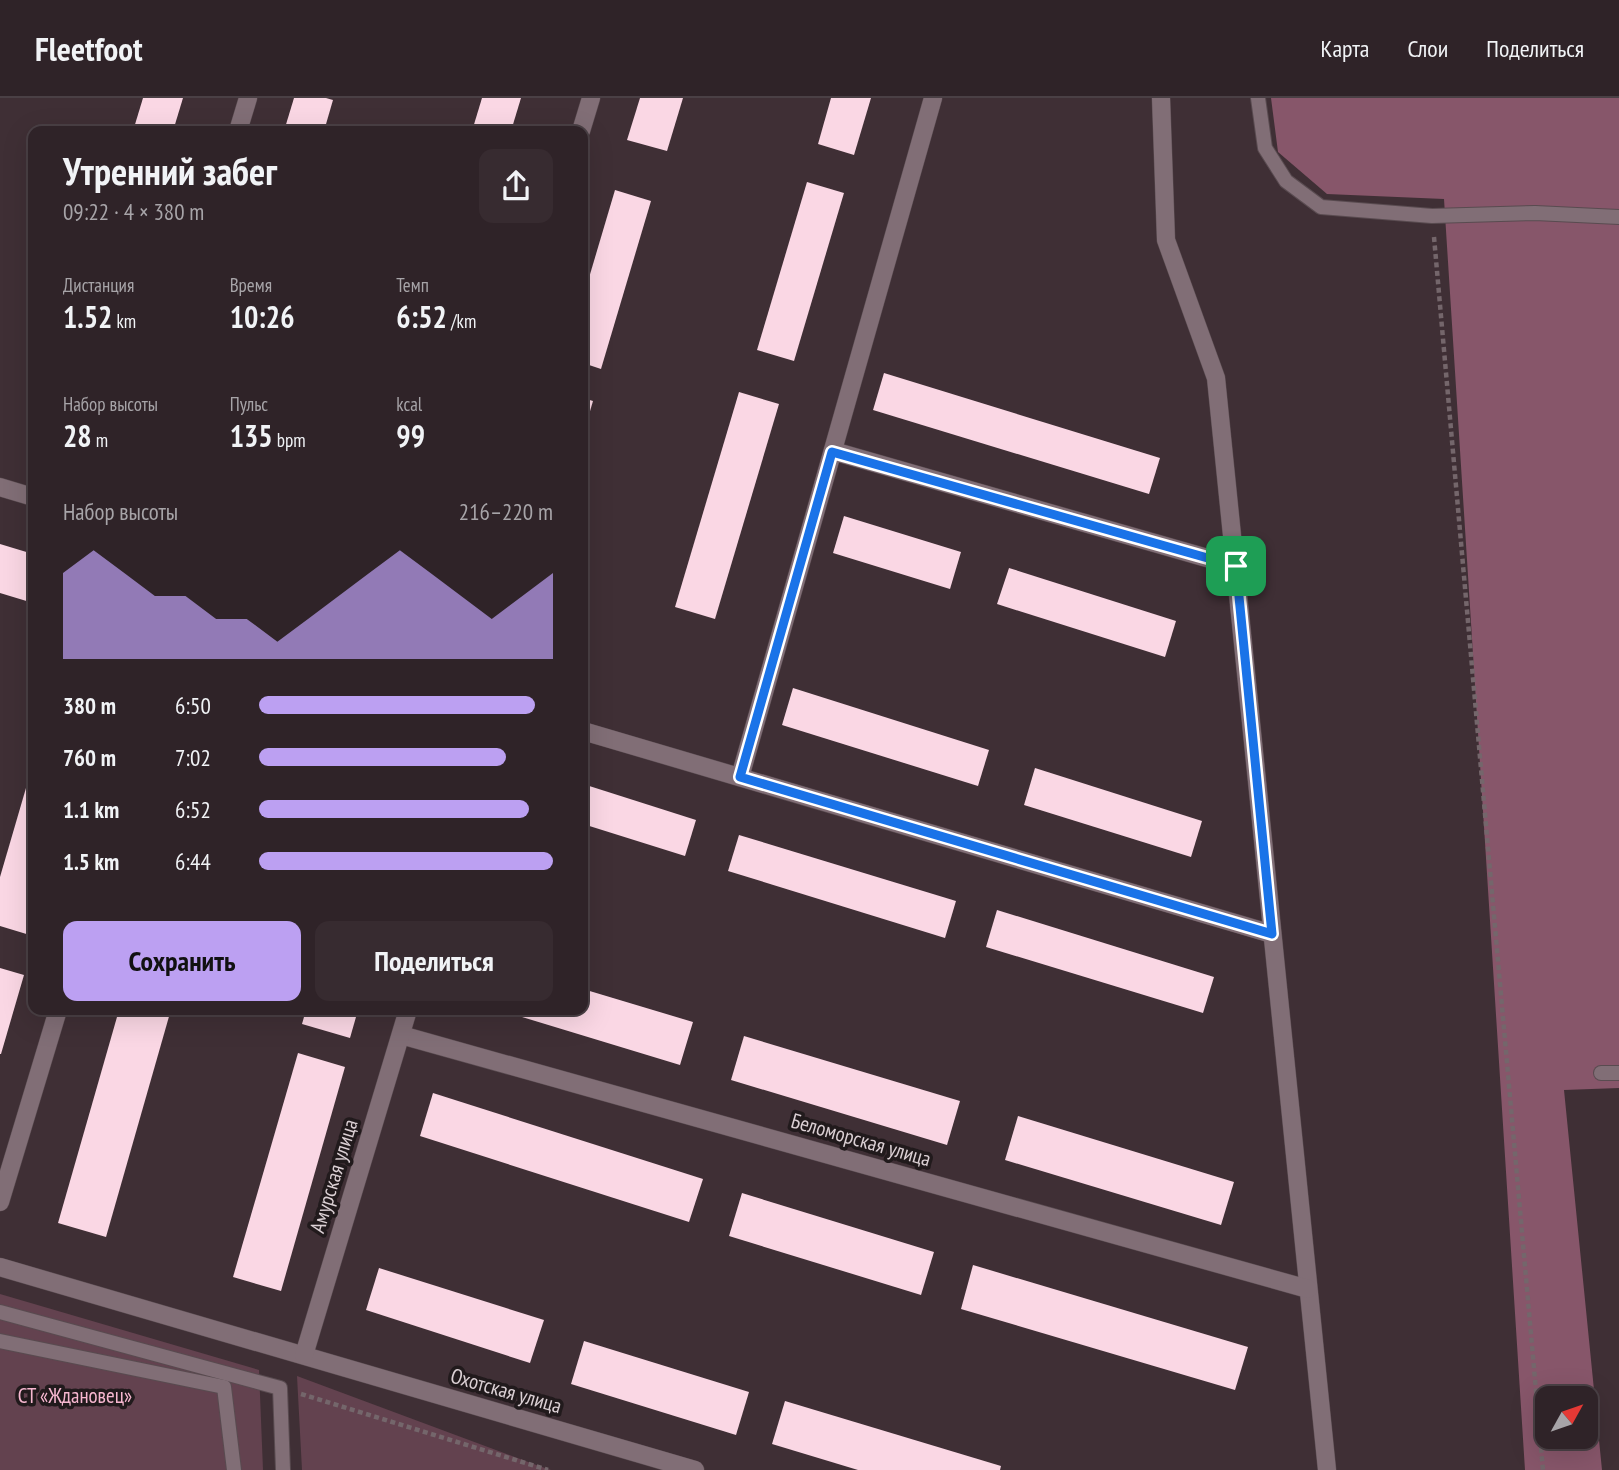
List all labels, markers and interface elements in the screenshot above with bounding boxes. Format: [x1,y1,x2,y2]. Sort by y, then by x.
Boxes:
text: Fleetfoot [35,27,142,70]
text: Карта [1321,33,1369,64]
text: Слои [1407,33,1448,64]
text: Поделиться [1486,33,1584,64]
text: Утренний забег [63,146,277,195]
button: share [479,149,553,223]
text: 09:22 · 4 × 380 m [63,197,204,226]
text: Дистанция [63,273,134,297]
text: Время [230,273,272,297]
text: Темп [396,273,429,297]
text: 1.52 [63,297,112,336]
text: 10:26 [230,297,295,336]
text: 6:52 [396,297,447,336]
text: km [112,309,136,333]
text: /km [447,309,476,333]
text: Набор высоты [63,392,158,416]
text: Пульс [230,392,268,416]
text: kcal [396,392,422,416]
text: 28 [63,416,92,455]
text: 135 [230,416,273,455]
text: 99 [396,416,425,455]
text: m [92,428,108,452]
text: bpm [273,428,306,452]
text: Набор высоты [63,497,178,526]
text: 216–220 m [459,497,553,526]
pin [1206,536,1266,596]
icon: arrive [1217,547,1255,585]
text: 380 m [63,691,116,720]
text: 6:50 [175,691,211,720]
text: 760 m [63,743,116,772]
text: 7:02 [175,743,211,772]
text: 1.1 km [63,795,119,824]
text: 6:52 [175,795,211,824]
text: 1.5 km [63,847,119,876]
text: 6:44 [175,847,211,876]
button: Сохранить [63,921,301,1001]
button: Поделиться [315,921,553,1001]
street label: Беломорская улица [788,1107,934,1172]
street label: Амурская улица [303,1116,364,1236]
street label: Охотская улица [447,1362,565,1419]
park label: СТ «Ждановец» [18,1382,132,1409]
north arrow [1535,1386,1598,1449]
map controls [1535,1386,1598,1449]

